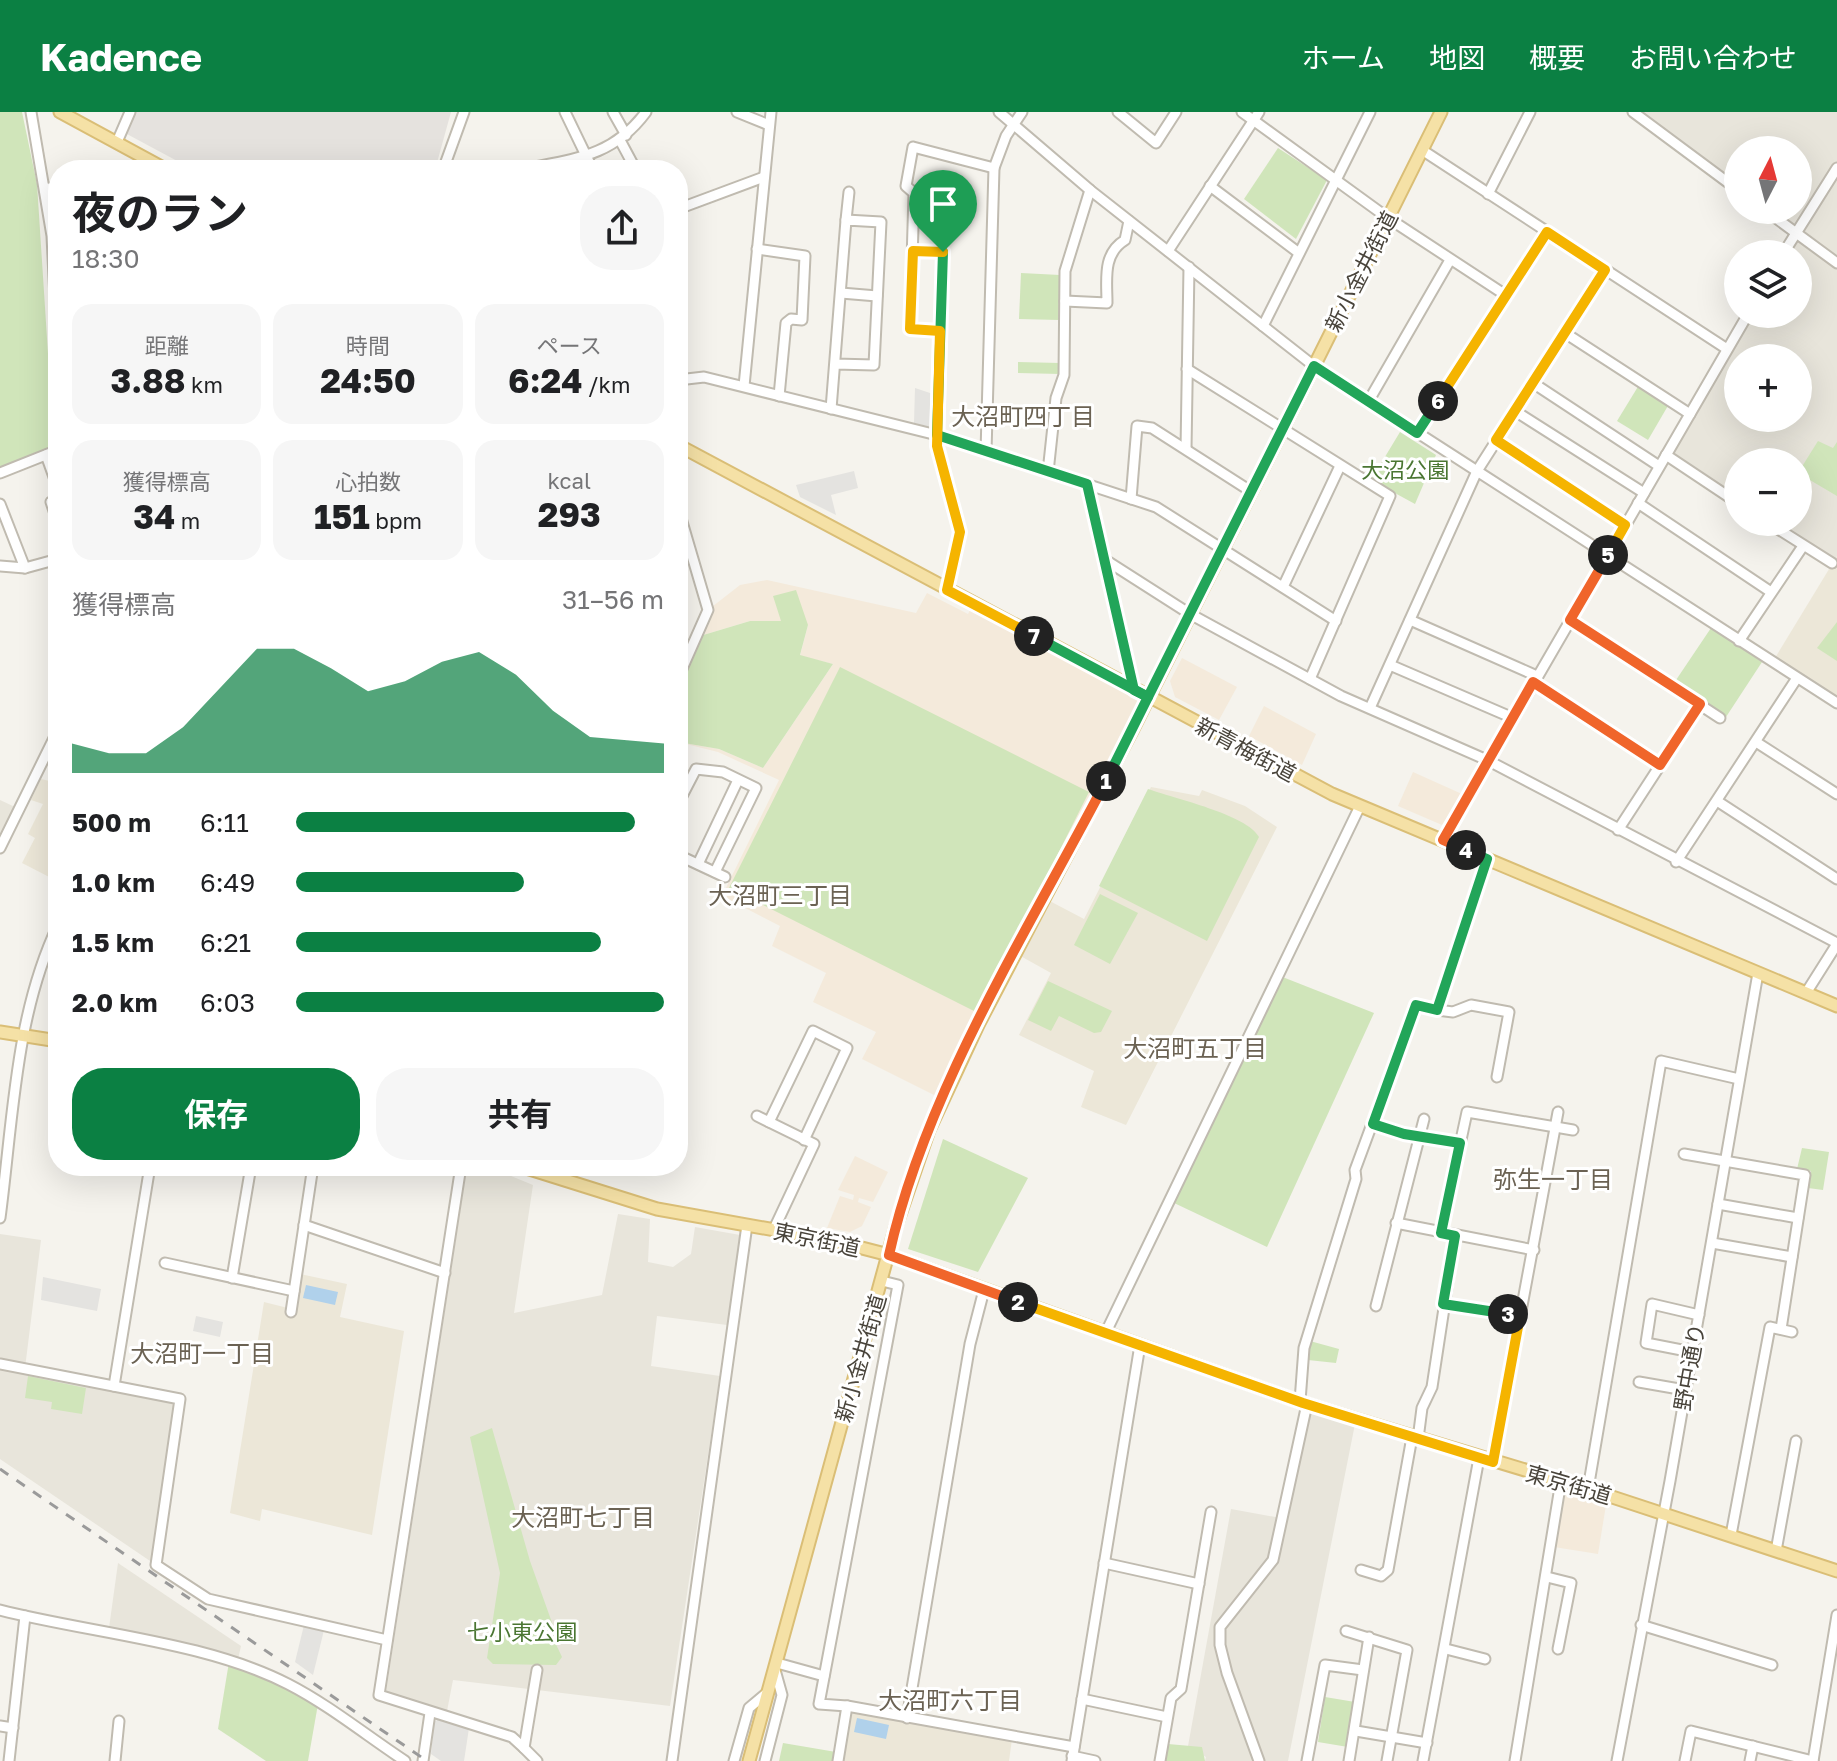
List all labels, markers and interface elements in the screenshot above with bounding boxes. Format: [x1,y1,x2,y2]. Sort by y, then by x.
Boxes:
text: Kadence [40,34,202,79]
text: ホーム [1302,41,1385,74]
text: 地図 [1429,41,1485,74]
text: 概要 [1529,41,1585,74]
text: お問い合わせ [1629,41,1797,74]
north arrow [1724,136,1812,224]
map controls [1724,136,1812,536]
pin [909,170,977,252]
icon: arrive [921,182,965,226]
text: 夜のラン [72,186,248,239]
button: share [580,186,664,270]
street label: 新小金井街道 [1319,206,1403,336]
button: layers [1724,240,1812,328]
text: 18:30 [72,243,140,274]
text: 距離 [145,332,189,359]
text: 時間 [346,332,390,359]
text: ペース [537,332,602,359]
button: + [1724,344,1812,432]
text: 3.88 [110,360,186,400]
text: 24:50 [320,360,416,400]
text: 6:24 [508,360,583,400]
text: km [186,371,223,398]
text: /km [583,371,631,398]
pin: 6 [1418,381,1458,421]
text: 6 [1431,387,1445,414]
district label: 大沼町四丁目 [951,401,1095,430]
button: − [1724,448,1812,536]
park label: 大沼公園 [1361,456,1449,483]
text: kcal [548,467,591,494]
text: 獲得標高 [123,468,211,495]
text: 心拍数 [335,468,401,495]
text: 293 [538,494,601,534]
text: 34 [133,496,175,536]
text: 151 [314,496,370,536]
text: m [175,507,200,534]
text: bpm [370,507,422,534]
pin: 5 [1588,535,1628,575]
text: 5 [1601,541,1615,568]
text: 31–56 m [562,584,664,615]
text: 獲得標高 [72,589,176,620]
pin: 7 [1014,616,1054,656]
text: 7 [1028,622,1040,649]
street label: 新青梅街道 [1191,711,1301,787]
pin: 1 [1086,761,1126,801]
text: 1 [1100,767,1112,794]
text: 500 m [72,807,151,838]
text: 6:11 [200,807,249,838]
pin: 4 [1446,830,1486,870]
text: 4 [1459,836,1473,863]
text: 1.0 km [72,867,155,898]
text: 6:49 [200,867,255,898]
district label: 大沼町三丁目 [708,880,852,909]
text: 1.5 km [72,927,154,958]
text: 6:21 [200,927,251,958]
text: 2.0 km [72,987,157,1018]
text: 6:03 [200,987,255,1018]
district label: 大沼町五丁目 [1123,1033,1267,1062]
button: 保存 [72,1068,360,1160]
button: 共有 [376,1068,664,1160]
district label: 弥生一丁目 [1493,1164,1613,1193]
street label: 東京街道 [771,1217,863,1261]
pin: 2 [998,1282,1038,1322]
text: 2 [1011,1288,1025,1315]
street label: 新小金井街道 [829,1291,891,1425]
pin: 3 [1488,1294,1528,1334]
text: 3 [1501,1300,1515,1327]
street label: 野中通り [1668,1321,1710,1413]
district label: 大沼町一丁目 [130,1338,274,1367]
street label: 東京街道 [1523,1459,1615,1509]
district label: 大沼町七丁目 [511,1502,655,1531]
park label: 七小東公園 [467,1618,577,1645]
district label: 大沼町六丁目 [878,1685,1022,1714]

